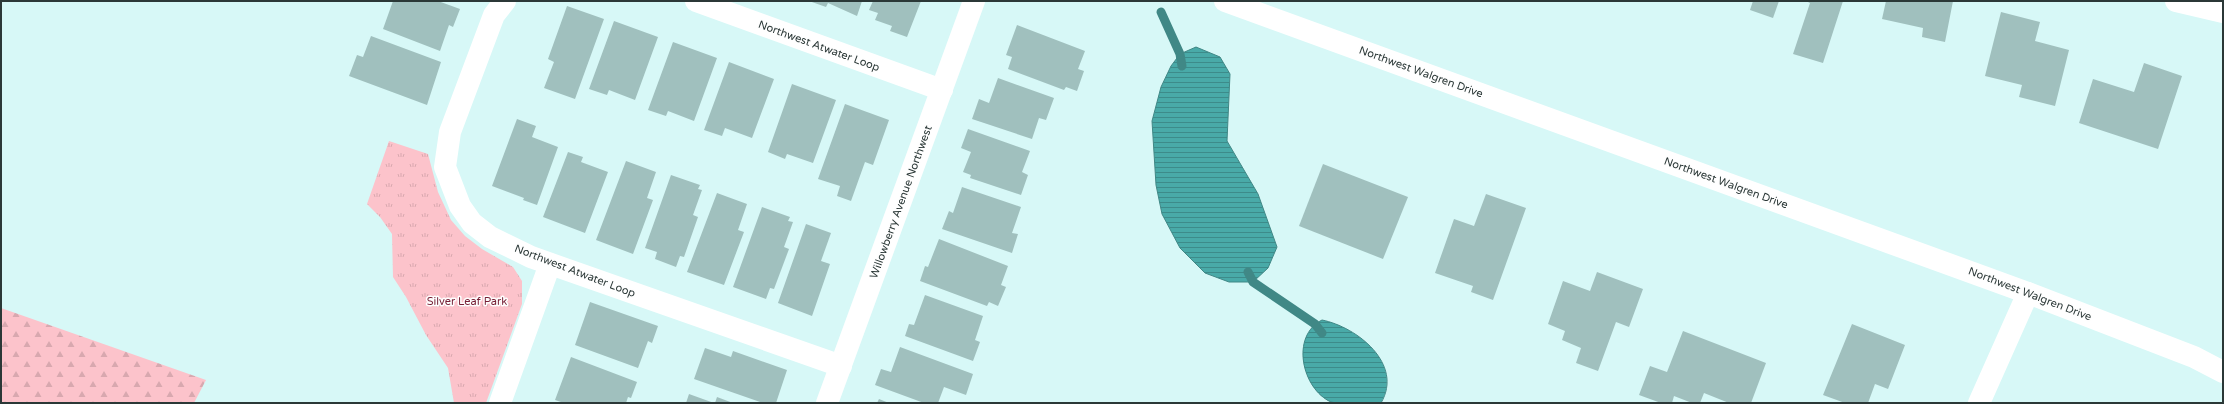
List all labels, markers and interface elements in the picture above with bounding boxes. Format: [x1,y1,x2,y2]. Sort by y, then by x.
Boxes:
street label: Northwest Atwater Loop [756,18,882,74]
street label: Northwest Walgren Drive [1357,43,1485,101]
street label: Willowberry Avenue Northwest [867,124,935,280]
street label: Northwest Walgren Drive [1662,154,1790,212]
street label: Northwest Atwater Loop [513,242,637,300]
street label: Northwest Walgren Drive [1967,264,2093,324]
park label: Silver Leaf Park [427,295,507,308]

